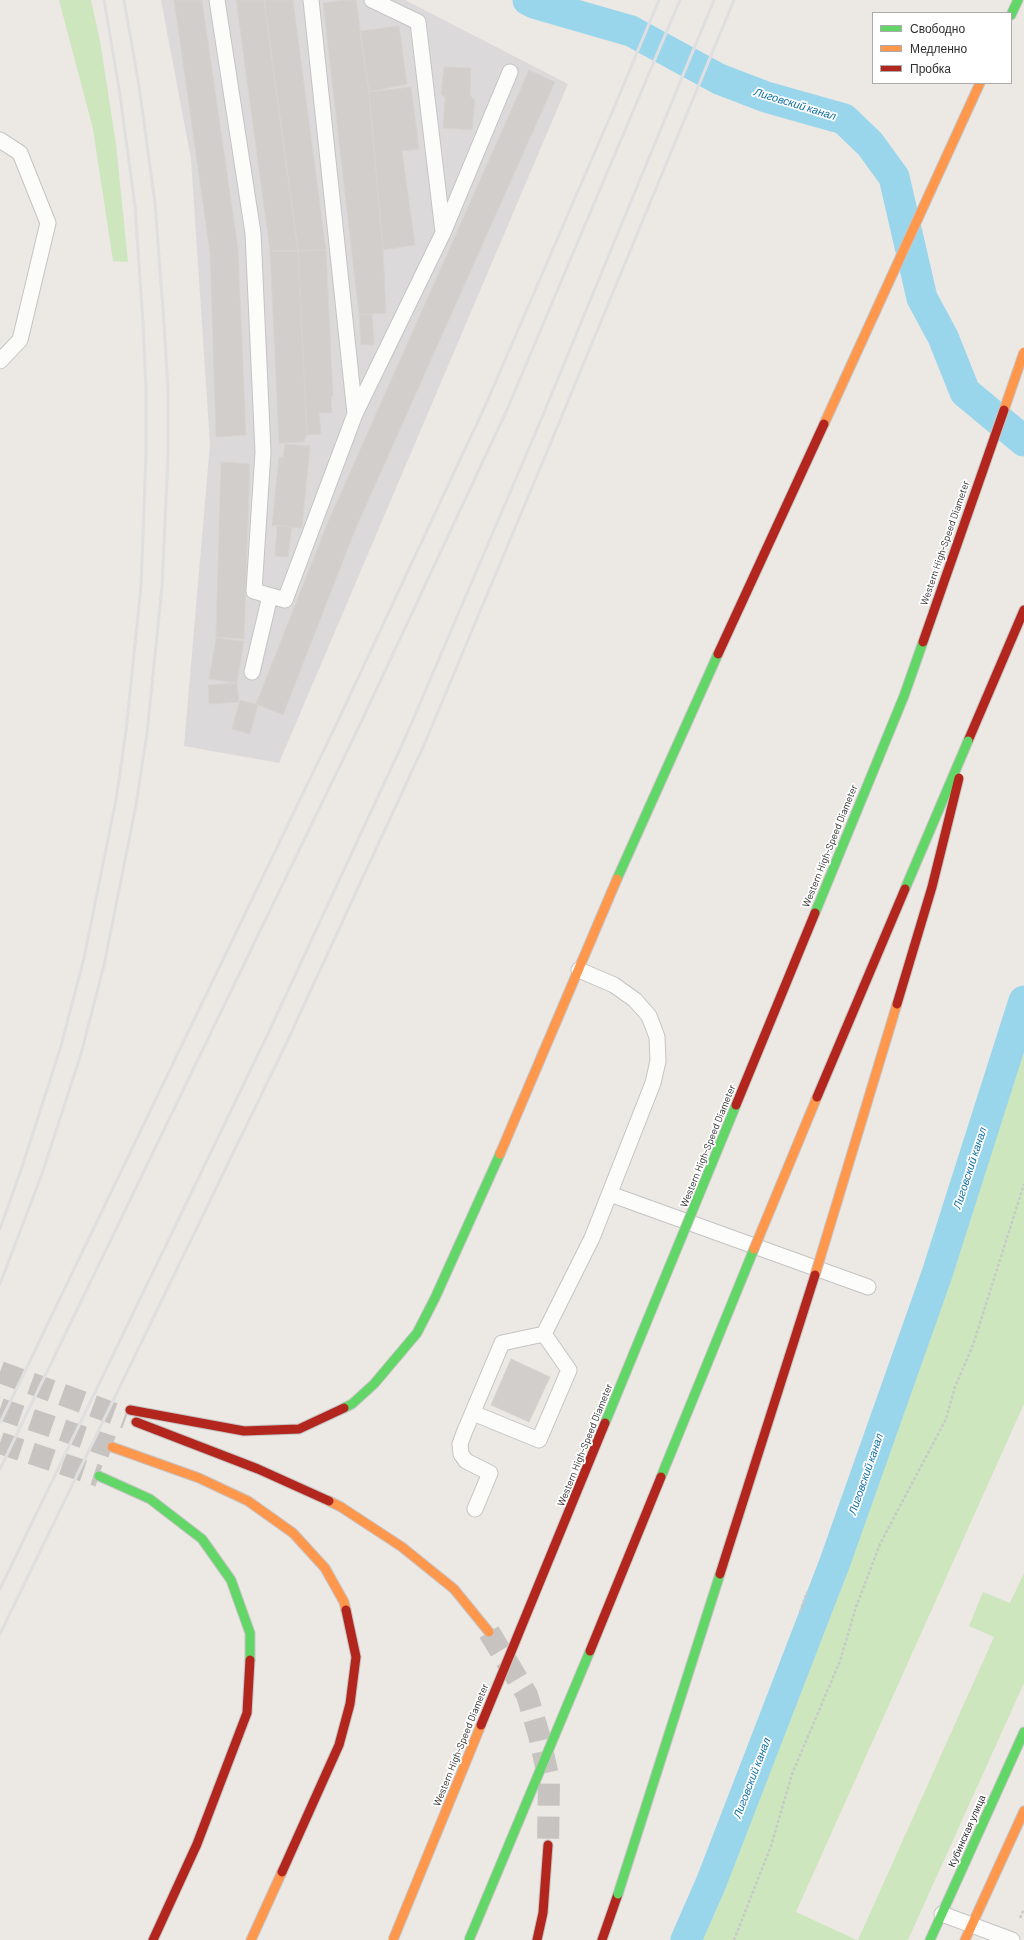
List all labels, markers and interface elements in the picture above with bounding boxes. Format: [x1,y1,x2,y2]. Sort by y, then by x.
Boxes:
legend [872,12,1012,84]
text: Свободно [910,21,965,35]
text: Медленно [910,41,967,55]
text: Пробка [910,61,951,75]
water label: Лиговский канал [752,85,838,123]
street label: Western High-Speed Diameter [918,479,972,607]
street label: Western High-Speed Diameter [800,783,860,909]
street label: Western High-Speed Diameter [678,1083,738,1209]
water label: Лиговский канал [951,1125,989,1211]
street label: Western High-Speed Diameter [555,1382,615,1508]
water label: Лиговский канал [846,1432,886,1516]
street label: Western High-Speed Diameter [431,1682,491,1808]
water label: Лиговский канал [731,1736,773,1820]
street label: Кубинская улица [946,1793,988,1869]

